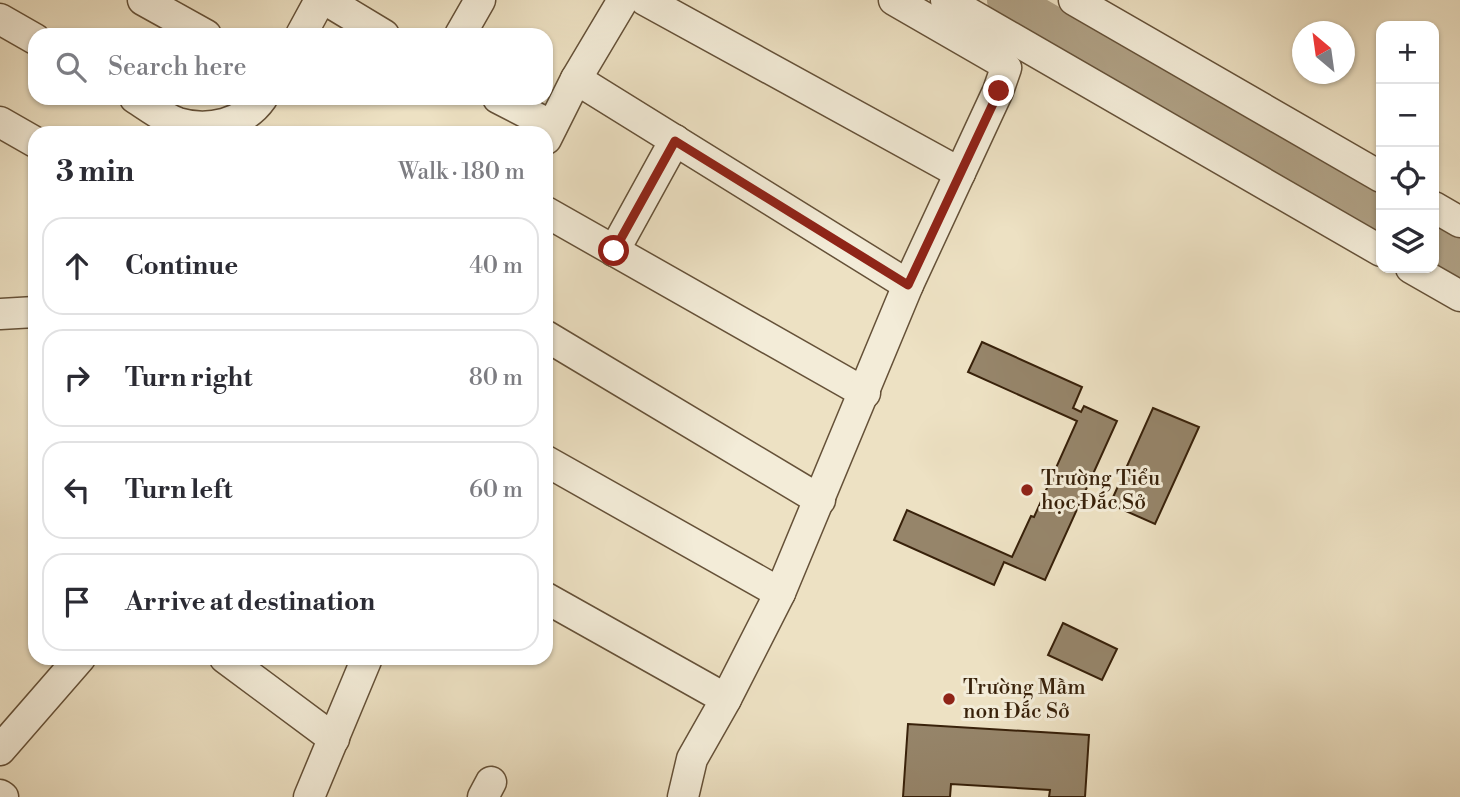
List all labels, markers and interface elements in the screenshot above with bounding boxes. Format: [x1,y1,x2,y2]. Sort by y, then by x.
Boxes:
north arrow [1292,21,1355,84]
map controls [1376,21,1439,273]
button: + [1376,21,1439,84]
search box [28,28,553,105]
icon: search [52,48,90,86]
text: Search here [108,51,247,83]
route end [983,75,1014,106]
button: − [1376,84,1439,147]
button: locate [1376,147,1439,210]
text: 3 min [56,153,134,191]
text: Walk · 180 m [398,158,525,186]
button: layers [1376,210,1439,273]
route start [598,235,629,266]
icon: ahead [58,247,96,285]
text: Continue [125,250,238,282]
text: 40 m [469,252,523,280]
icon: right [58,359,96,397]
text: Turn right [125,362,253,394]
text: 80 m [469,364,523,392]
place label: Trường Tiểu học Đắc Sở [1041,466,1160,516]
icon: left [58,471,96,509]
text: Turn left [125,474,233,506]
text: 60 m [469,476,523,504]
marker: Trường Tiểu học Đắc Sở [1019,482,1035,498]
icon: arrive [58,583,96,621]
text: Arrive at destination [125,586,375,618]
place label: Trường Mầm non Đắc Sở [963,675,1086,725]
marker: Trường Mầm non Đắc Sở [941,691,957,707]

